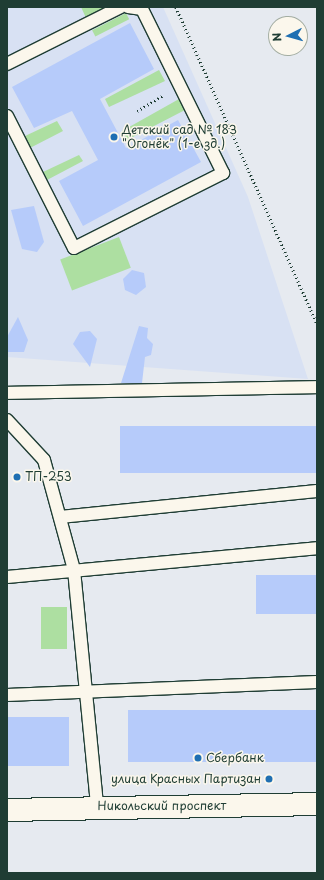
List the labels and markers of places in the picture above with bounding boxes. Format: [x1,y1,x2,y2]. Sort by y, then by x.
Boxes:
place label: Детский сад № 183 "Огонёк" (1-е зд.) [122,123,238,151]
marker: Детский сад № 183 "Огонёк" (1-е зд.) [109,132,119,142]
place label: ТП-253 [25,470,72,484]
marker: ТП-253 [12,472,22,482]
place label: Сбербанк [206,751,264,765]
marker: Сбербанк [193,753,203,763]
place label: улица Красных Партизан [110,772,261,786]
marker: улица Красных Партизан [264,774,274,784]

